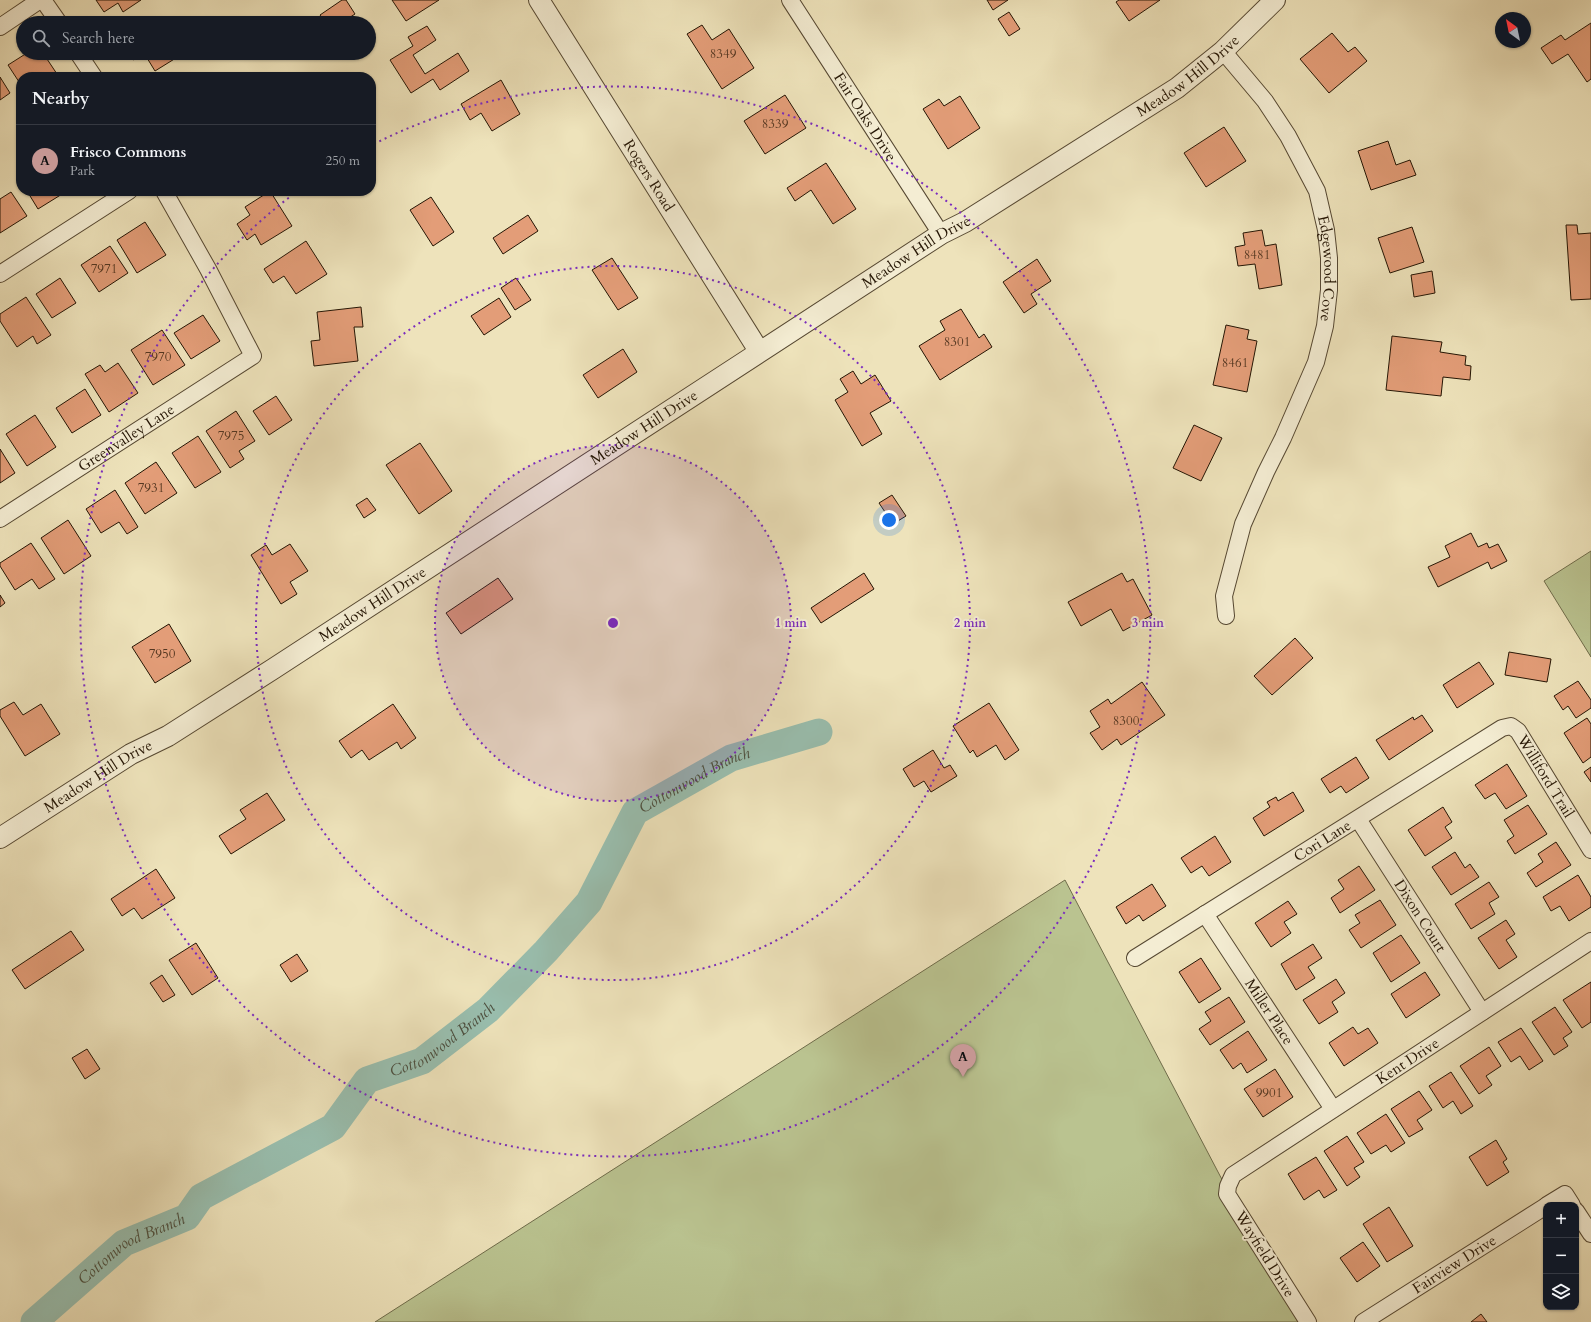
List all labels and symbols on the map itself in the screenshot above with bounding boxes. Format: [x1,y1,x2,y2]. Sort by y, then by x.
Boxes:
north arrow [1495,12,1531,48]
street label: Meadow Hill Drive [1133,30,1244,121]
house number: 8349 [710,45,737,63]
street label: Fair Oaks Drive [829,69,901,165]
house number: 8339 [762,115,789,133]
street label: Rogers Road [619,136,679,215]
street label: Meadow Hill Drive [858,211,975,293]
street label: Edgewood Cove [1313,213,1339,323]
house number: 8481 [1244,246,1270,264]
house number: 7971 [91,260,117,278]
house number: 8301 [944,333,970,351]
house number: 7970 [145,348,172,366]
house number: 8461 [1222,354,1248,372]
street label: Meadow Hill Drive [586,385,702,470]
street label: Greenvalley Lane [74,399,178,476]
house number: 7975 [218,427,244,445]
house number: 7931 [138,479,164,497]
your location [879,510,899,530]
street label: Meadow Hill Drive [315,562,430,647]
text: 1 min [775,615,807,631]
text: 2 min [954,615,986,631]
text: 3 min [1132,615,1164,631]
centre of rings [606,616,620,630]
house number: 7950 [149,645,176,663]
house number: 8300 [1113,712,1140,730]
street label: Williford Trail [1512,730,1579,822]
street label: Meadow Hill Drive [40,735,156,817]
water label: Cottonwood Branch [635,742,753,819]
street label: Cori Lane [1290,815,1355,866]
street label: Dixon Court [1389,876,1451,956]
street label: Miller Place [1240,975,1298,1049]
water label: Cottonwood Branch [387,998,500,1082]
street label: Kent Drive [1372,1033,1443,1089]
pin: A [950,1044,976,1077]
house number: 9901 [1256,1084,1282,1102]
street label: Wayfield Drive [1230,1206,1300,1301]
water label: Cottonwood Branch [73,1208,188,1290]
street label: Fairview Drive [1408,1230,1500,1298]

